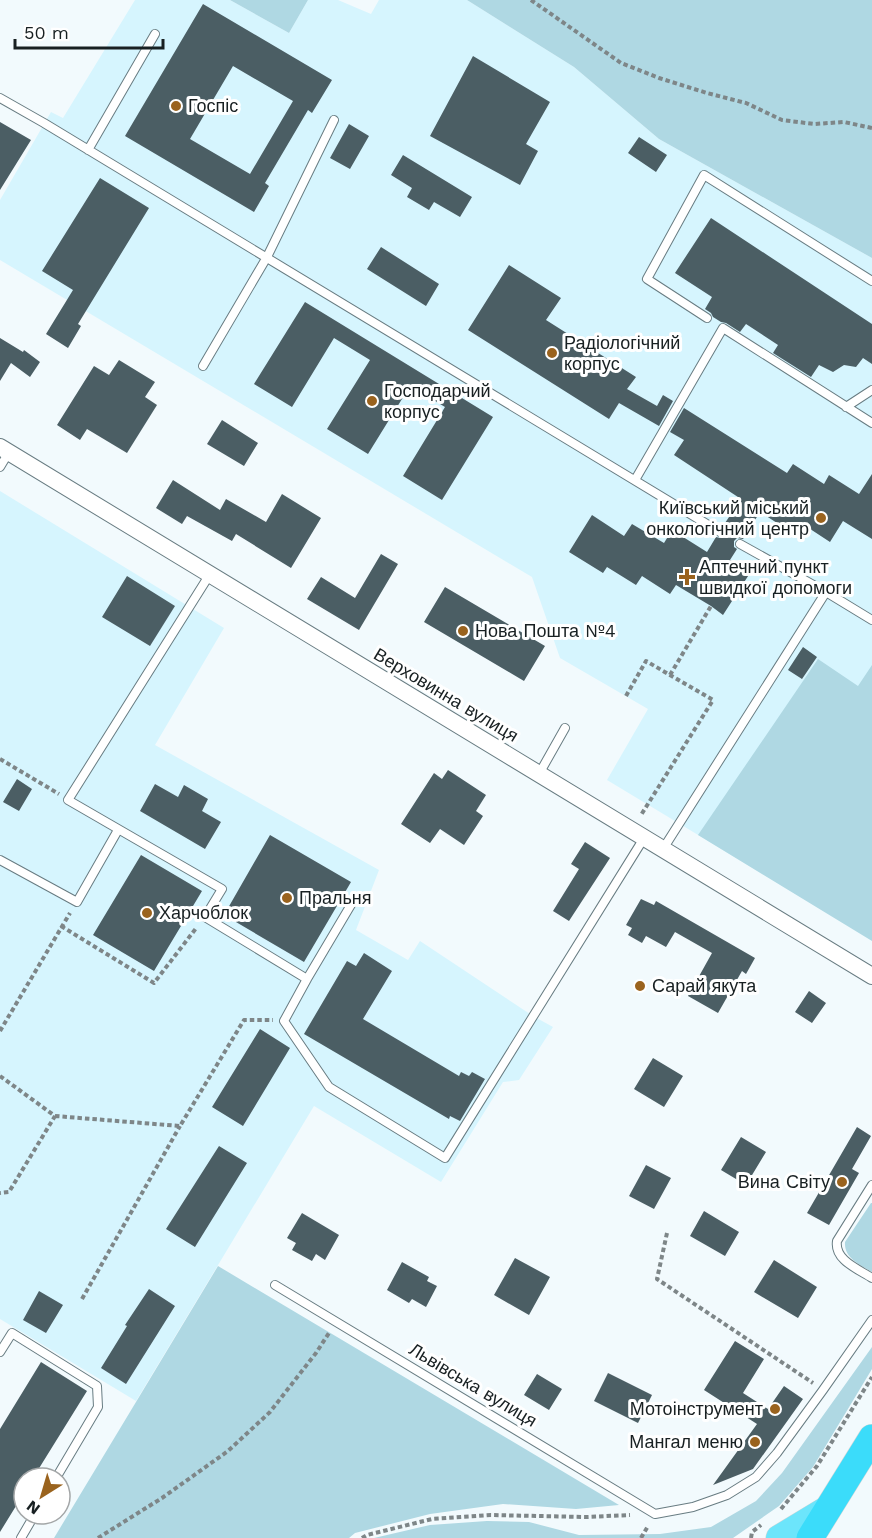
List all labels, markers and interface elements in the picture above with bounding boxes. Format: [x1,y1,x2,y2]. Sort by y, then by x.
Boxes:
scale bar [15,12,164,50]
text: 50 m [24,22,69,43]
place label: Госпіс [188,95,238,116]
marker: Госпіс [169,99,183,113]
place label: Радіологічний корпус [564,332,680,374]
marker: Радіологічний корпус [545,346,559,360]
place label: Господарчий корпус [384,380,491,422]
marker: Господарчий корпус [365,394,379,408]
place label: Київський міський онкологічний центр [646,497,809,539]
marker: Київський міський онкологічний центр [814,511,828,525]
place label: Аптечний пункт швидкої допомоги [699,556,852,598]
marker: Аптечний пункт швидкої допомоги [680,570,694,584]
place label: Нова Пошта №4 [475,620,616,641]
marker: Нова Пошта №4 [456,624,470,638]
street label: Верховинна вулиця [370,643,522,746]
place label: Пральня [299,887,372,908]
marker: Пральня [280,891,294,905]
place label: Харчоблок [159,902,248,923]
marker: Харчоблок [140,906,154,920]
place label: Сарай якута [652,975,757,996]
marker: Сарай якута [633,979,647,993]
place label: Вина Світу [738,1171,830,1192]
marker: Вина Світу [835,1175,849,1189]
street label: Львівська вулиця [406,1338,541,1431]
place label: Мотоінструмент [630,1398,763,1419]
marker: Мотоінструмент [768,1402,782,1416]
place label: Мангал меню [629,1431,743,1452]
marker: Мангал меню [748,1435,762,1449]
north arrow [12,1466,72,1526]
text: N [23,1496,44,1519]

